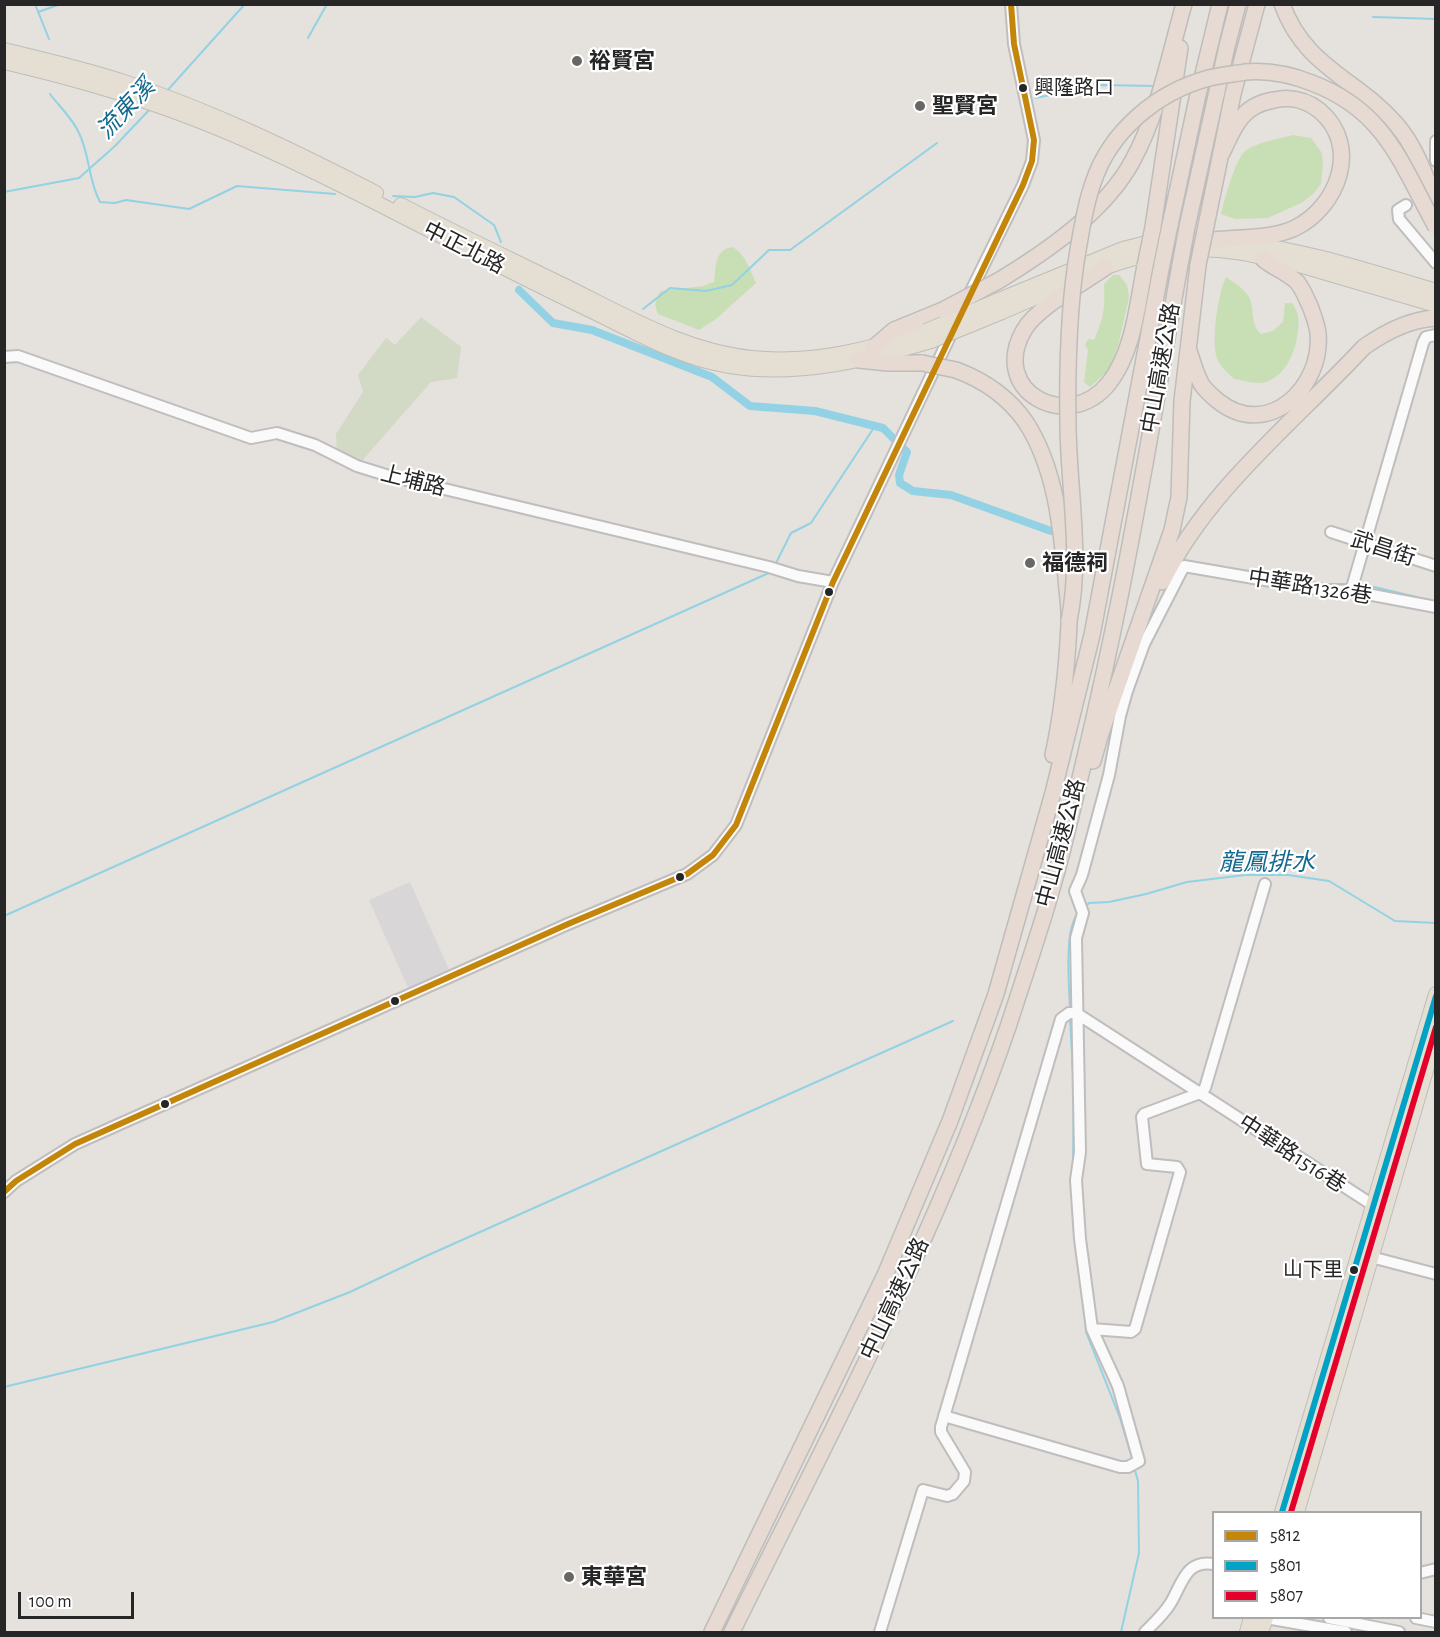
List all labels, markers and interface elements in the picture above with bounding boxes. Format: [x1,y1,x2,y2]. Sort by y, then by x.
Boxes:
place label: 裕賢宮 [589,48,655,74]
marker: 裕賢宮 [570,54,584,68]
water label: 流東溪 [91,73,161,145]
place label: 興隆路口 [1034,76,1114,100]
marker: 興隆路口 [1017,82,1029,94]
place label: 聖賢宮 [932,93,998,119]
marker: 聖賢宮 [913,99,927,113]
street label: 中正北路 [419,216,509,280]
street label: 中山高速公路 [1137,301,1185,435]
street label: 上埔路 [378,460,448,502]
street label: 武昌街 [1348,526,1418,572]
place label: 福德祠 [1042,550,1108,576]
marker: 福德祠 [1023,556,1037,570]
street label: 中華路1326巷 [1246,564,1374,610]
unlabelled marker [823,586,835,598]
street label: 中山高速公路 [1031,776,1091,910]
water label: 龍鳳排水 [1219,849,1315,877]
unlabelled marker [674,871,686,883]
unlabelled marker [389,995,401,1007]
unlabelled marker [159,1098,171,1110]
street label: 中華路1516巷 [1233,1110,1351,1198]
street label: 中山高速公路 [855,1234,935,1364]
place label: 山下里 [1283,1258,1343,1282]
marker: 山下里 [1348,1264,1360,1276]
legend [1212,1511,1422,1619]
text: 5812 [1270,1527,1300,1545]
text: 5801 [1270,1557,1302,1575]
place label: 東華宮 [581,1564,647,1590]
marker: 東華宮 [562,1570,576,1584]
scale bar [21,1580,136,1618]
text: 5807 [1270,1587,1303,1605]
text: 100 m [29,1593,72,1611]

